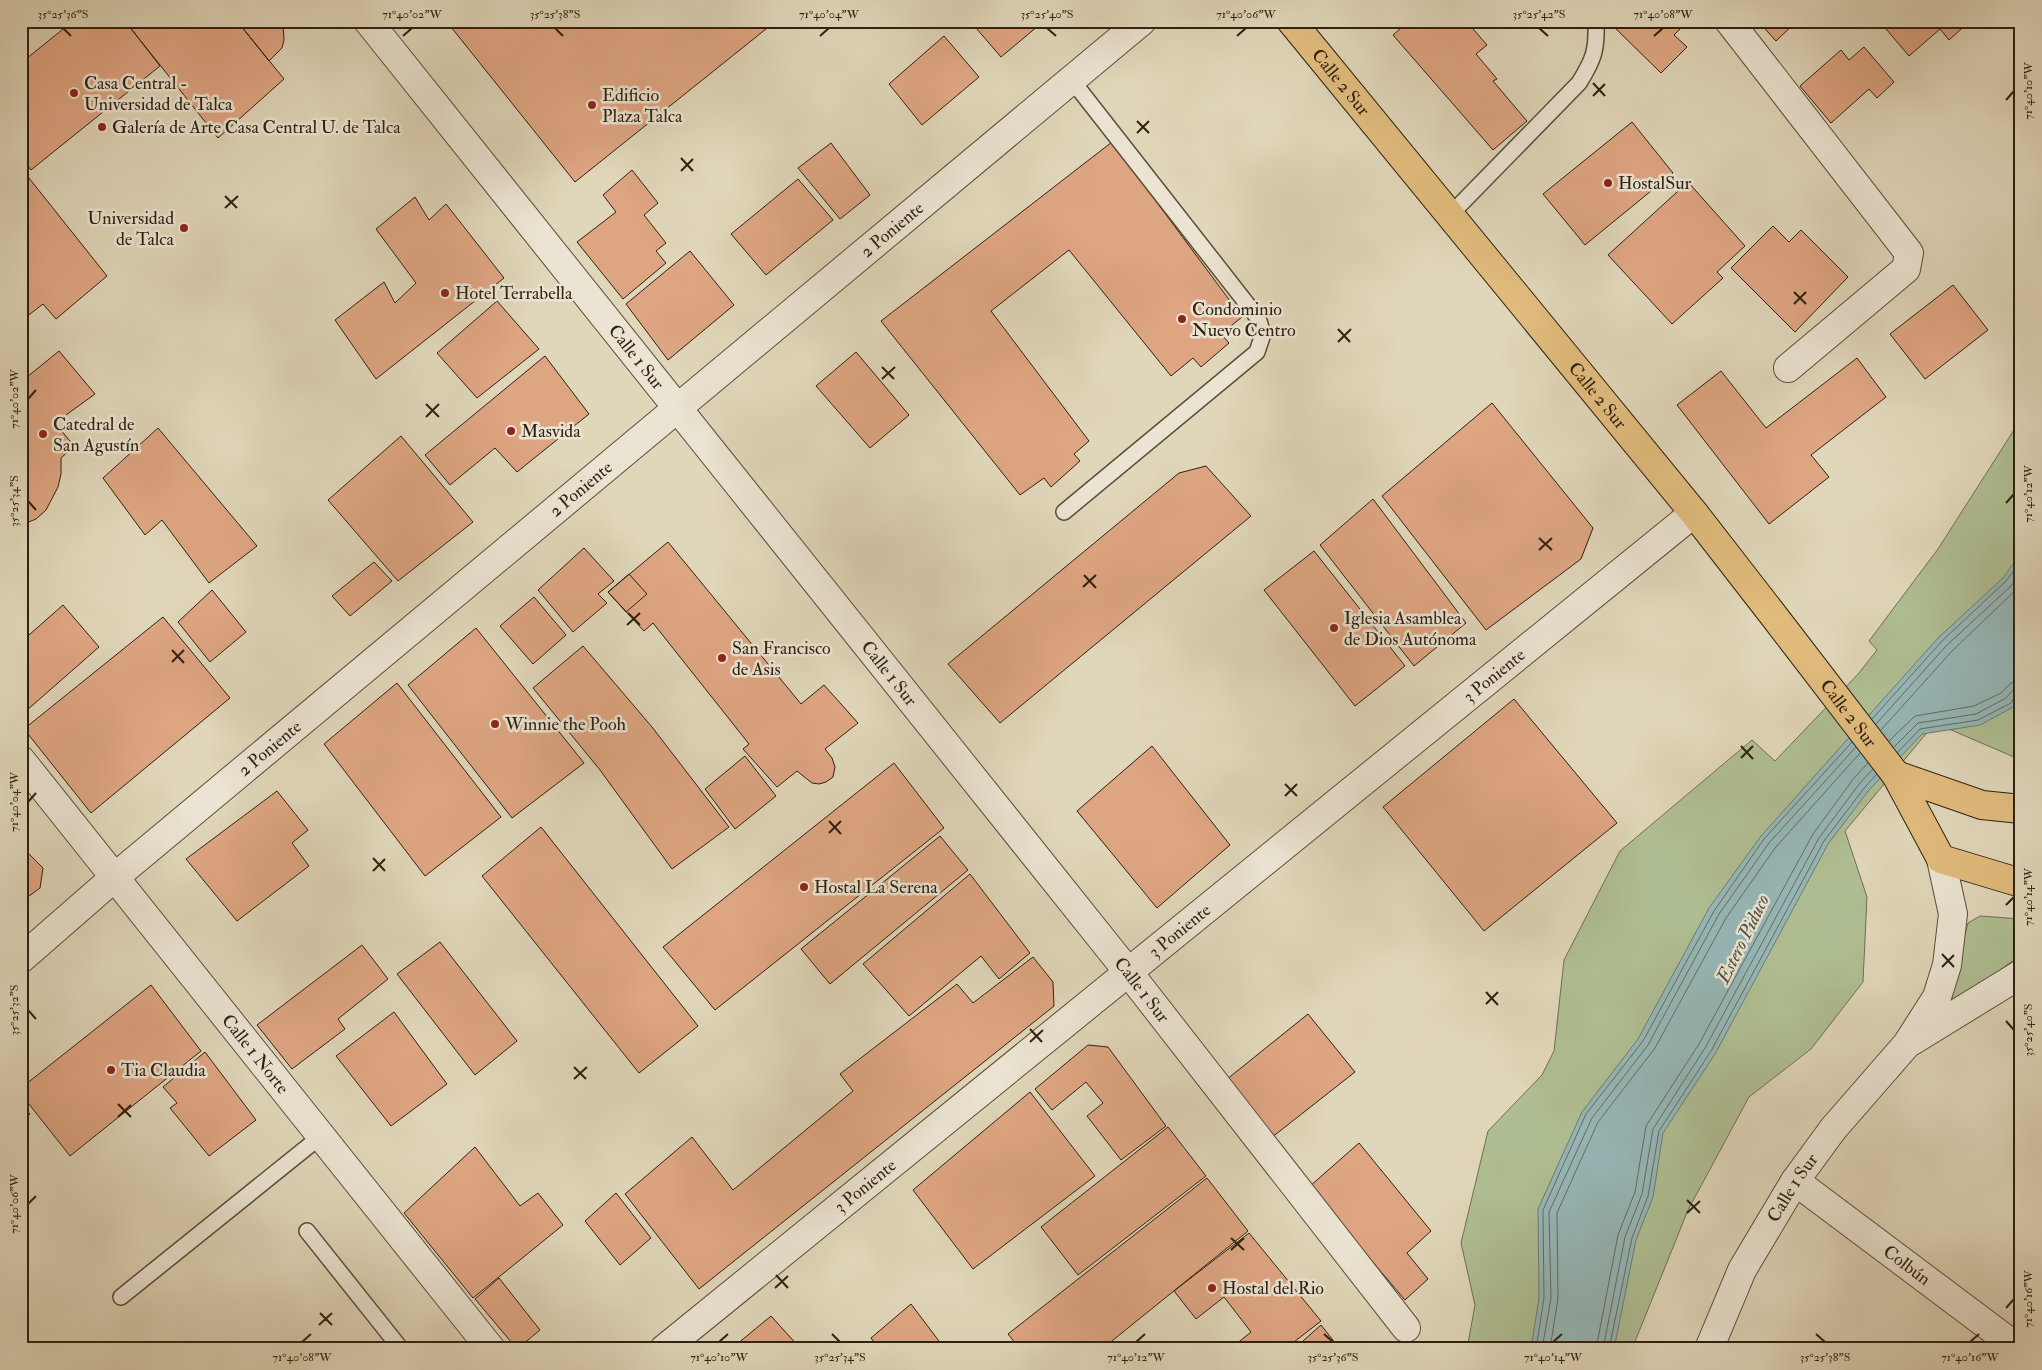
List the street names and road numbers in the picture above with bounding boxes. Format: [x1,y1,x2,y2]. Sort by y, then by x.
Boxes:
street label: Calle 2 Sur [1307,44,1375,121]
street label: 2 Poniente [855,196,929,263]
street label: Calle 1 Sur [603,320,670,394]
street label: Calle 2 Sur [1563,357,1632,434]
street label: 2 Poniente [544,455,618,522]
street label: Calle 1 Sur [856,636,923,711]
street label: 3 Poniente [1458,643,1530,707]
street label: Calle 2 Sur [1815,675,1882,752]
street label: 2 Poniente [233,715,306,781]
street label: 3 Poniente [1144,898,1216,963]
street label: Calle 1 Sur [1109,952,1175,1027]
street label: Calle 1 Norte [217,1009,295,1099]
street label: Calle 1 Sur [1762,1149,1823,1226]
street label: 3 Poniente [829,1153,901,1218]
street label: Colbún [1879,1240,1935,1290]

